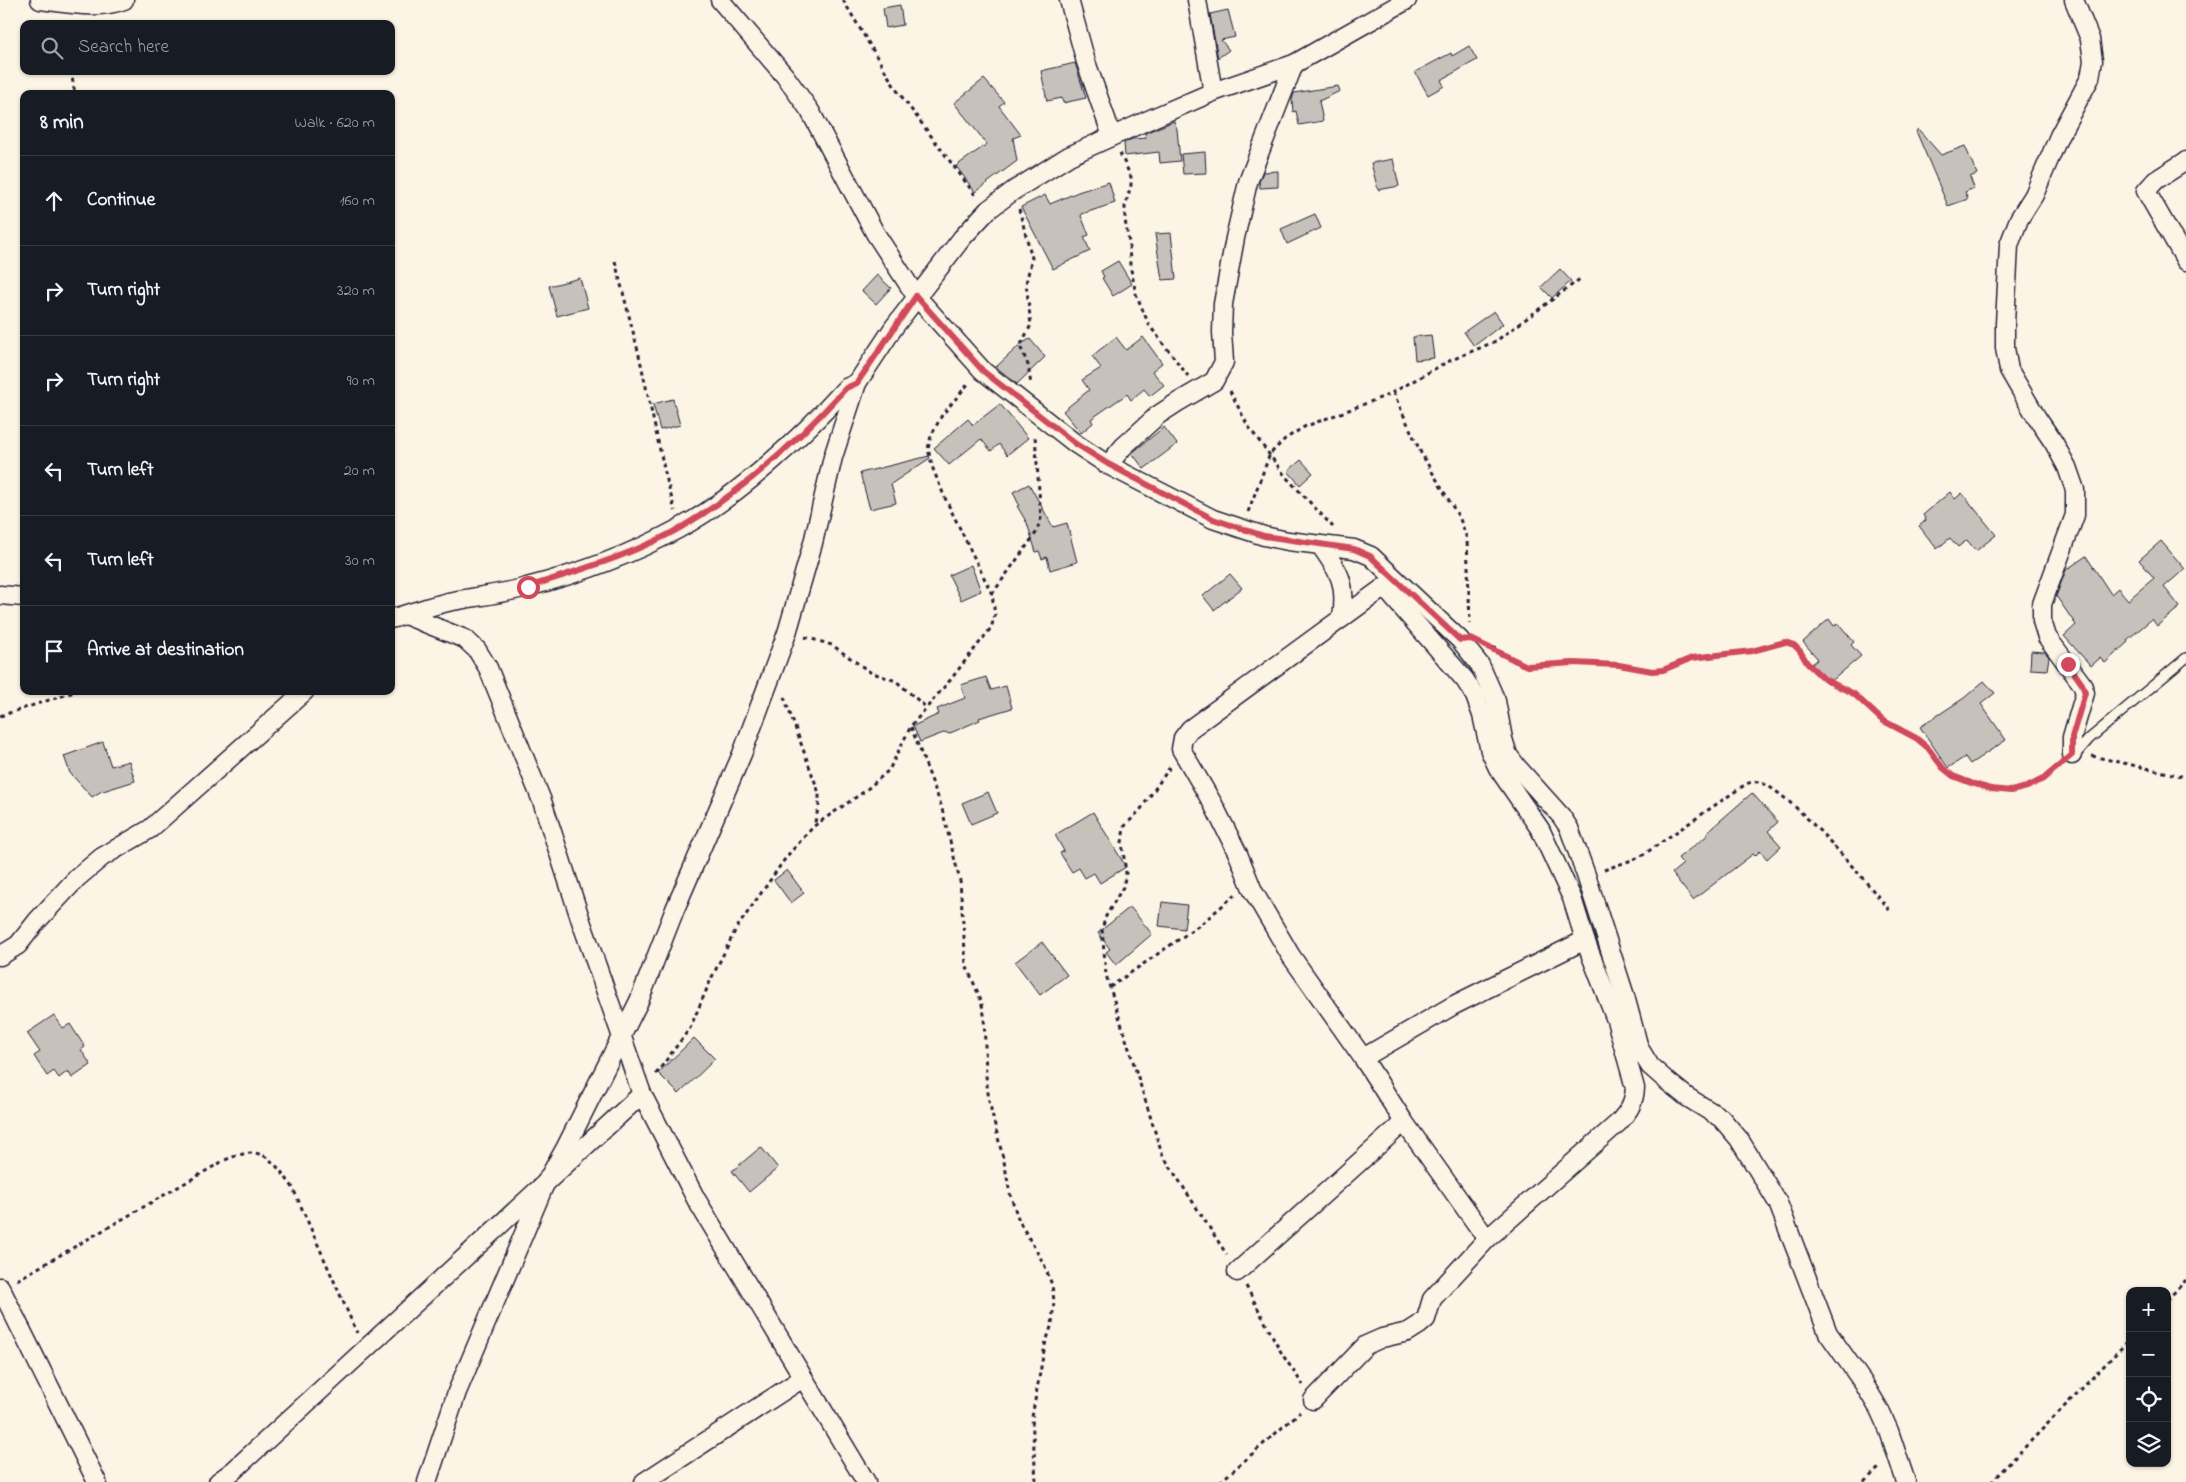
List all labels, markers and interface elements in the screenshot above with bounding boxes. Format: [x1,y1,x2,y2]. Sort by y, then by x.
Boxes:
search box [20,20,395,75]
icon: search [38,34,66,62]
text: Search here [78,34,169,61]
text: 8 min [40,108,84,138]
text: Walk · 620 m [295,111,375,135]
icon: ahead [40,187,68,215]
text: Continue [87,187,155,214]
text: 160 m [340,189,375,213]
icon: right [40,277,68,305]
text: Turn right [87,277,160,304]
text: 320 m [337,279,375,303]
icon: right [40,367,68,395]
text: Turn right [87,367,160,394]
text: 90 m [347,369,375,393]
icon: left [40,457,68,485]
text: Turn left [87,457,154,484]
text: 20 m [344,459,375,483]
icon: left [40,547,68,575]
text: Turn left [87,547,154,574]
text: 30 m [345,549,375,573]
route start [517,576,540,599]
icon: arrive [40,637,68,665]
text: Arrive at destination [87,637,244,664]
route end [2057,653,2080,676]
map controls [2126,1287,2171,1467]
button: + [2126,1287,2171,1332]
button: − [2126,1332,2171,1377]
button: locate [2126,1377,2171,1422]
button: layers [2126,1422,2171,1467]

